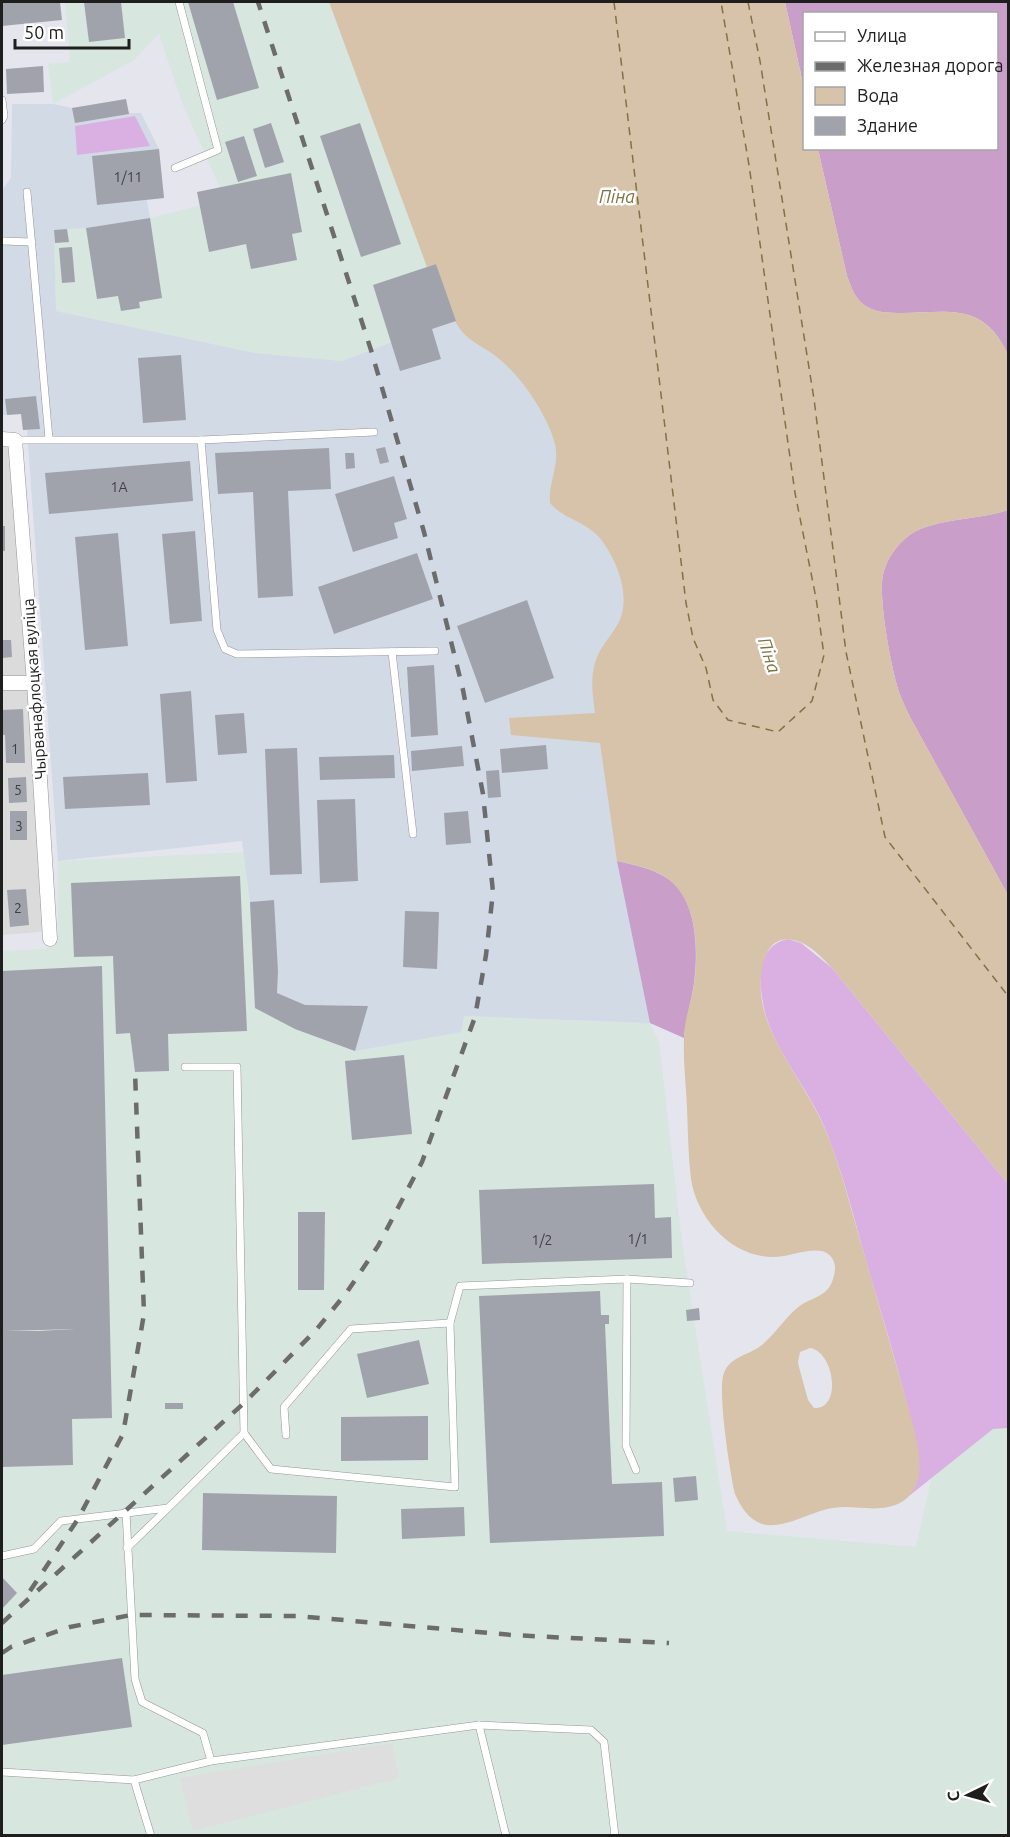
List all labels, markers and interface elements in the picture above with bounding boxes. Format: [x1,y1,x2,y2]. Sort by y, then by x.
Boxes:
scale bar [15,12,129,50]
legend [803,12,998,150]
text: 50 m [24,22,64,42]
text: Улица [857,25,907,45]
text: Железная дорога [857,55,1004,75]
text: Вода [857,85,899,105]
text: Здание [857,115,918,135]
house number: 1/11 [114,169,142,185]
water label: Піна [599,186,635,206]
house number: 1А [111,479,128,495]
street label: Чырванафлоцкая вуліца [19,598,49,780]
water label: Піна [755,635,785,675]
house number: 1 [11,741,19,757]
house number: 5 [14,782,22,798]
house number: 3 [15,818,23,834]
house number: 2 [14,900,22,916]
house number: 1/1 [628,1231,648,1247]
house number: 1/2 [532,1232,552,1248]
north arrow [938,1765,998,1825]
text: С [944,1790,962,1802]

